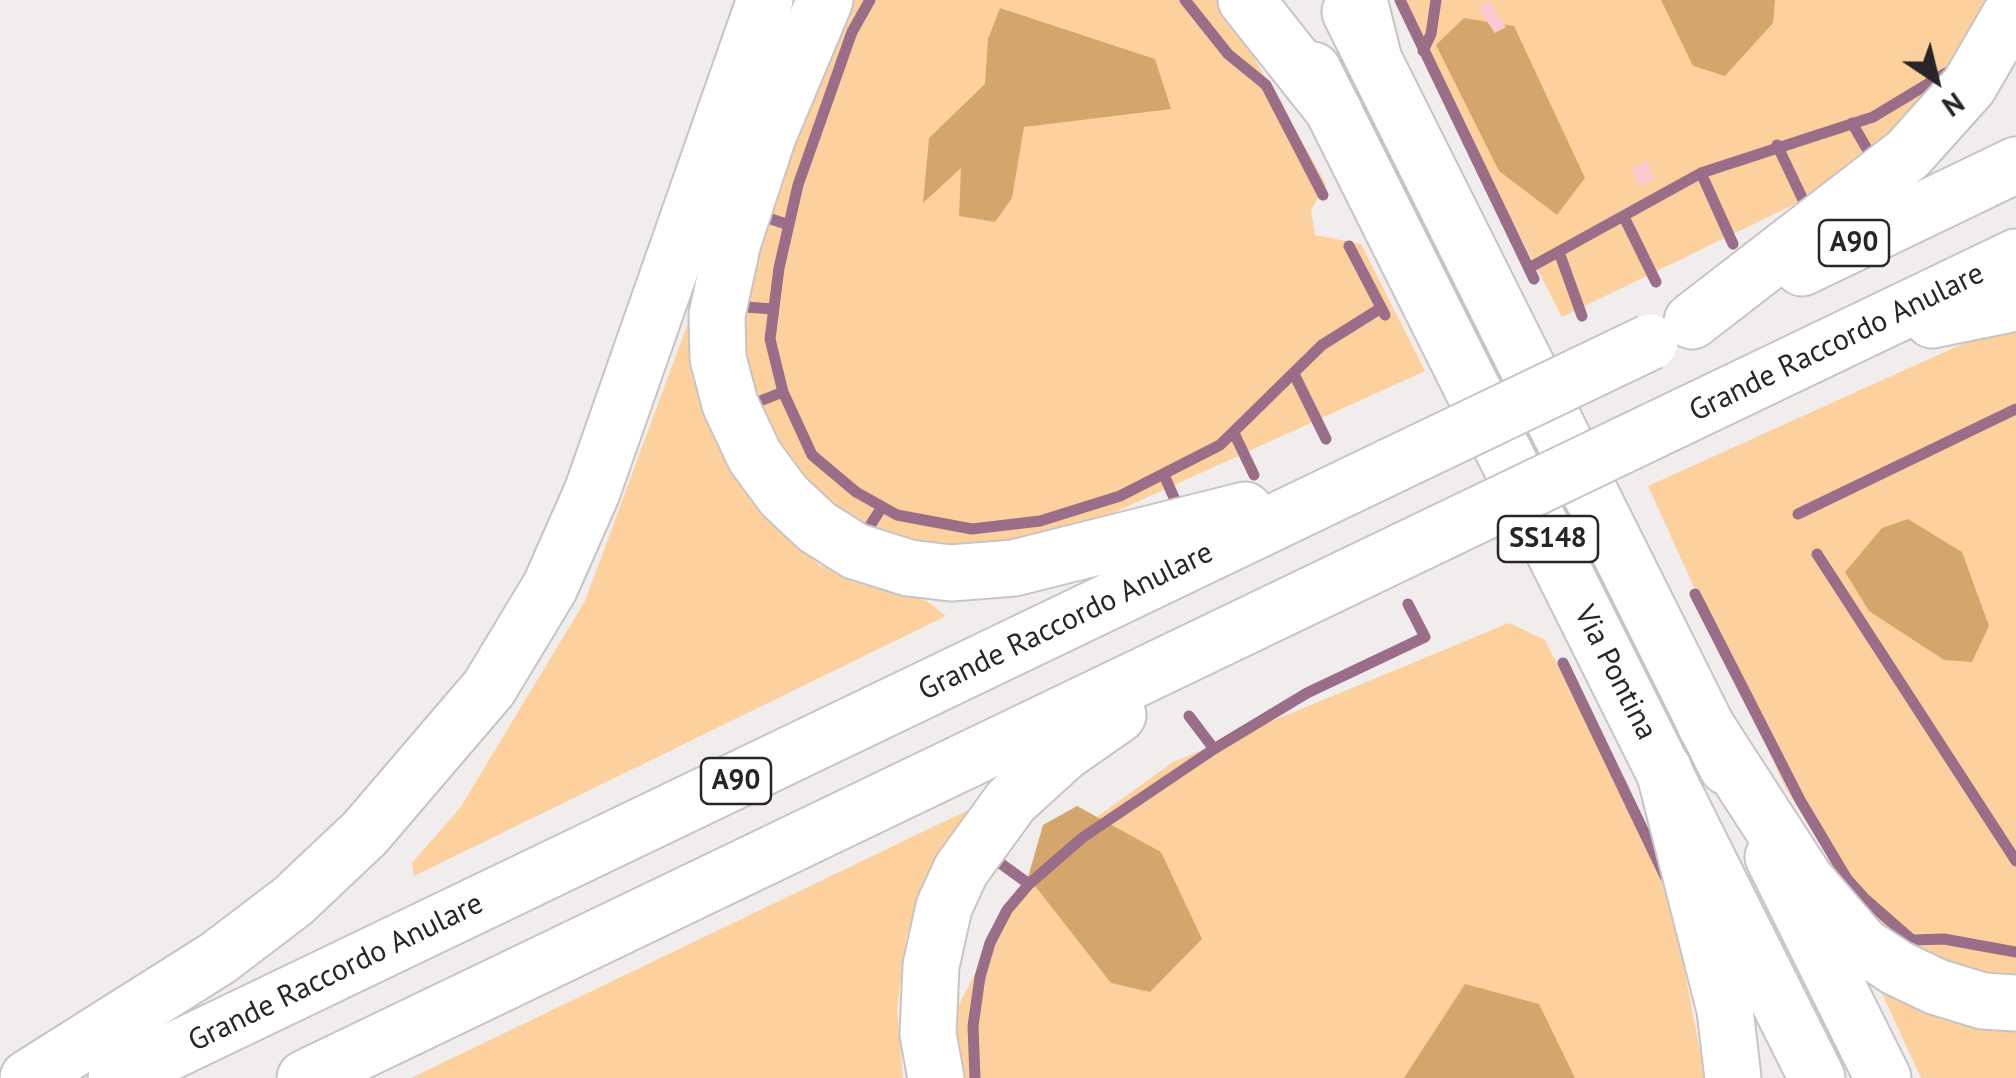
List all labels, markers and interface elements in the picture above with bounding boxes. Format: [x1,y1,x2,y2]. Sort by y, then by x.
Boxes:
north arrow [1886,30,1986,130]
text: N [1935,85,1972,125]
road number: A90 [1819,220,1889,266]
street label: Grande Raccordo Anulare [1684,256,1990,430]
road number: SS148 [1498,516,1598,562]
street label: Grande Raccordo Anulare [913,535,1219,709]
street label: Via Pontina [1566,600,1664,746]
road number: A90 [701,758,771,804]
street label: Grande Raccordo Anulare [183,886,489,1060]

